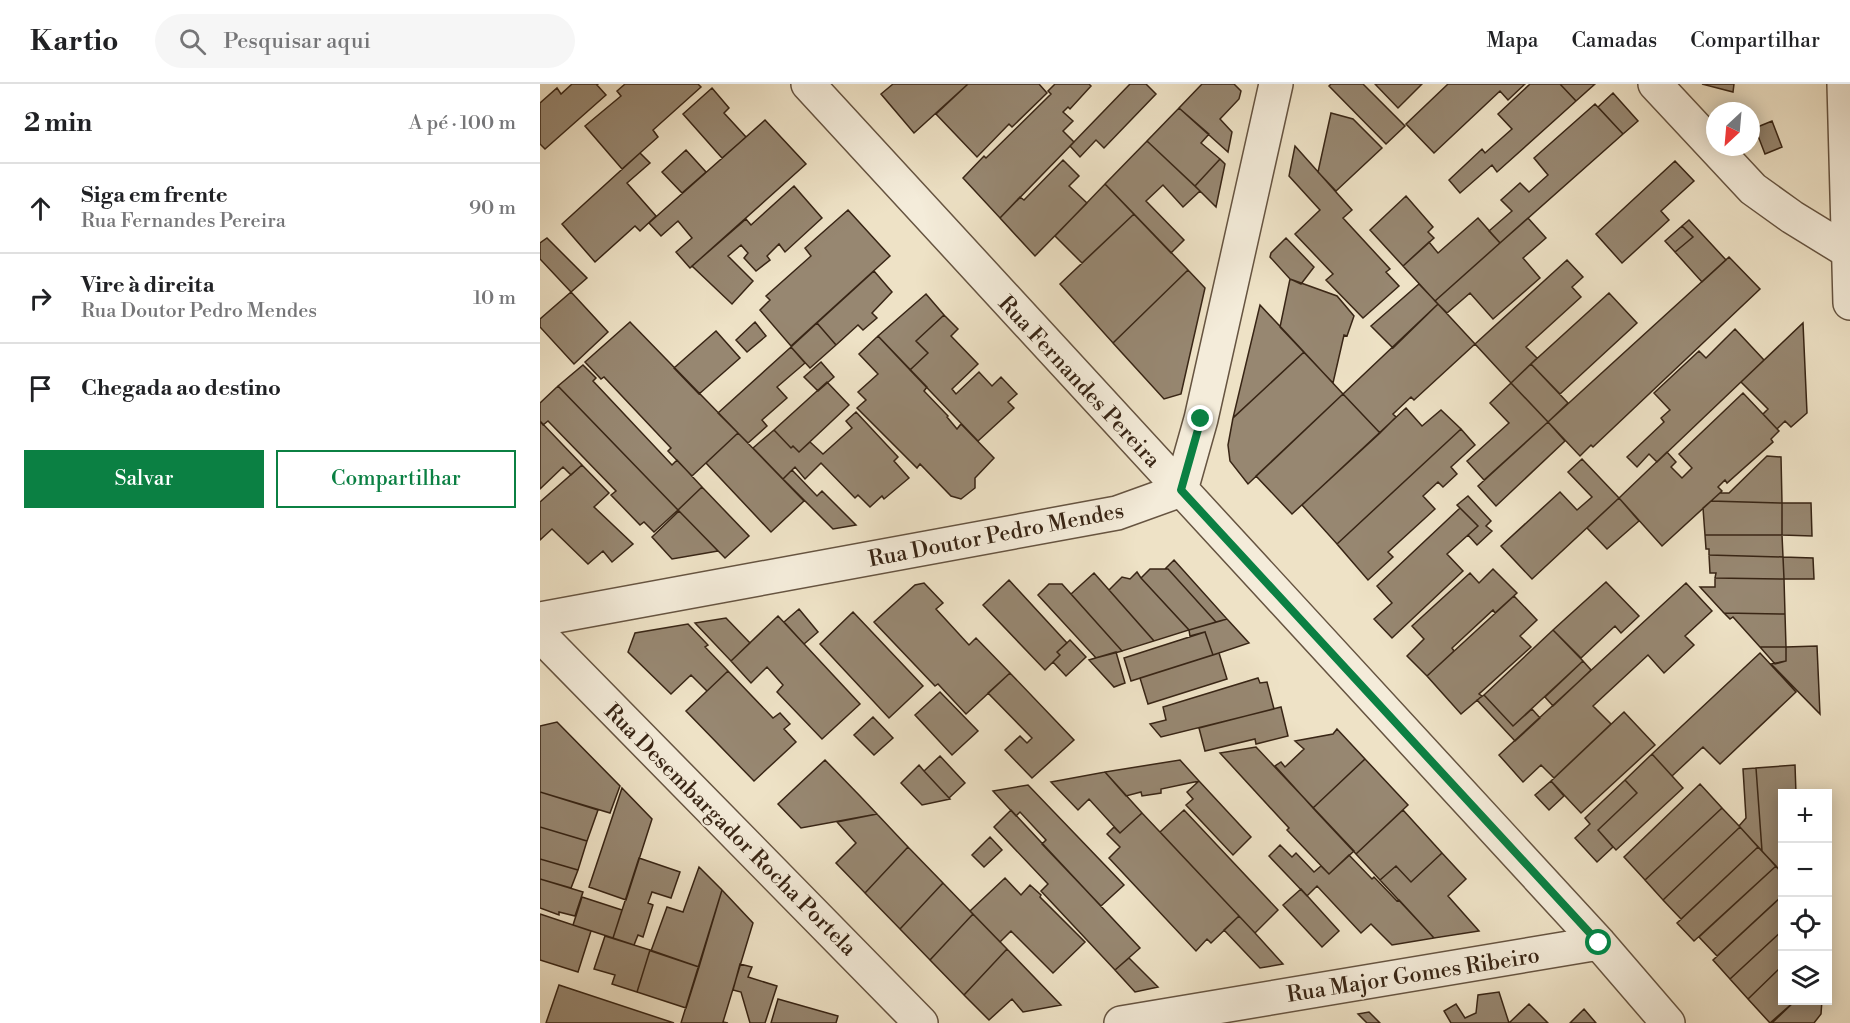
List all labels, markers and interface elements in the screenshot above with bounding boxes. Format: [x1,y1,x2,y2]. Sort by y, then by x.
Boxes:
search box [155,14,575,68]
text: Kartio [30,24,119,59]
icon: search [176,25,209,58]
text: Pesquisar aqui [224,28,371,55]
text: Mapa [1486,28,1538,54]
text: Camadas [1571,28,1657,54]
text: Compartilhar [1690,28,1820,54]
north arrow [1706,102,1760,156]
text: 2 min [24,107,92,139]
text: A pé · 100 m [409,111,516,136]
text: Siga em frente [81,182,228,209]
icon: ahead [24,192,57,225]
text: 90 m [469,196,516,221]
text: Rua Fernandes Pereira [81,209,286,234]
text: Vire à direita [81,272,215,299]
icon: right [24,282,57,315]
text: 10 m [473,286,516,311]
street label: Rua Fernandes Pereira [992,290,1166,474]
text: Rua Doutor Pedro Mendes [81,299,317,324]
icon: arrive [24,372,57,405]
text: Chegada ao destino [81,375,281,402]
route end [1187,405,1213,431]
button: Salvar [24,450,264,508]
button: Compartilhar [276,450,516,508]
street label: Rua Doutor Pedro Mendes [866,497,1126,573]
street label: Rua Desembargador Rocha Portela [598,698,862,962]
map controls [1778,789,1832,1005]
button: + [1778,789,1832,843]
button: − [1778,843,1832,897]
button: locate [1778,897,1832,951]
route start [1585,929,1611,955]
street label: Rua Major Gomes Ribeiro [1285,942,1542,1009]
button: layers [1778,951,1832,1005]

